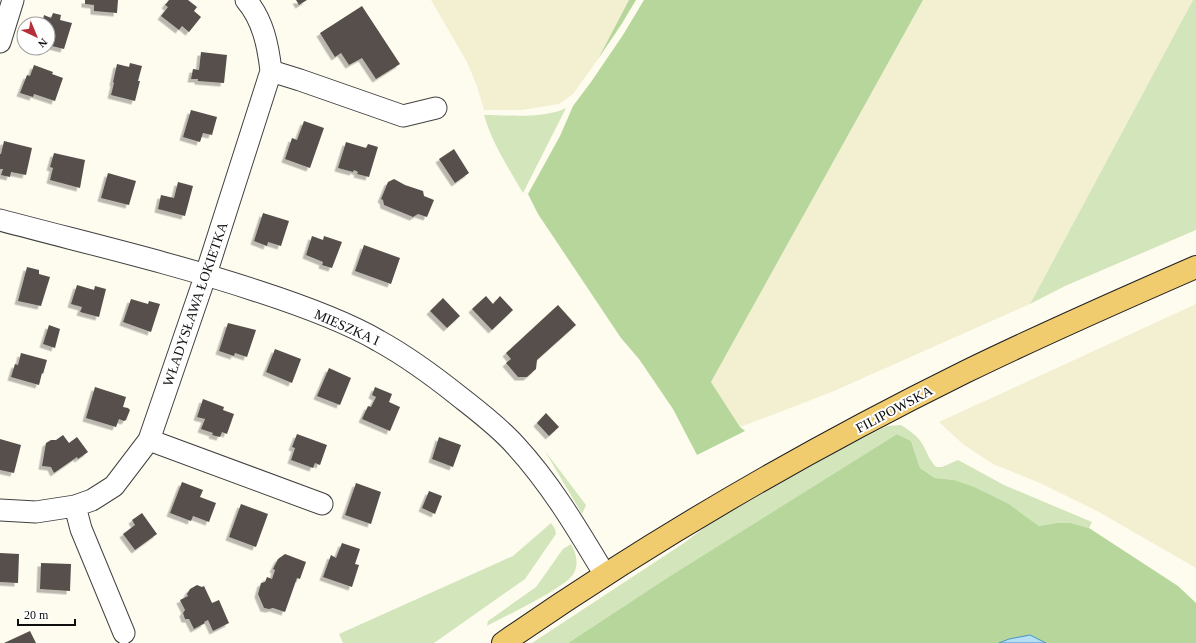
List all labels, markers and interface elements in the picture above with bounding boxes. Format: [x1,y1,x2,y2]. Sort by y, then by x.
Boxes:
north arrow [16,16,56,56]
text: N [36,36,50,50]
street label: WŁADYSŁAWA ŁOKIETKA [160,219,231,388]
street label: MIESZKA I [312,306,382,349]
street label: FILIPOWSKA [853,383,936,436]
scale bar [18,601,75,627]
text: 20 m [24,608,49,622]

